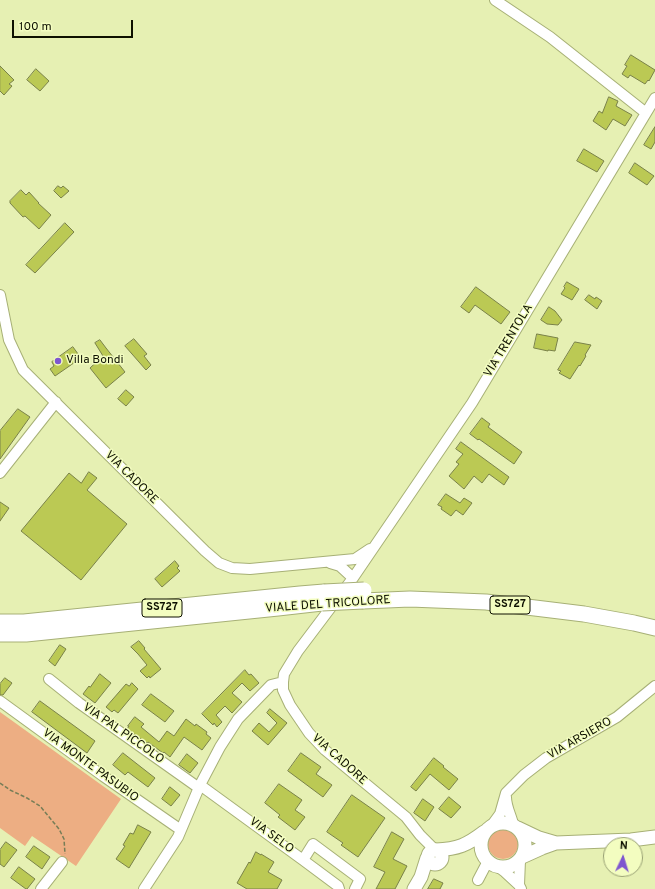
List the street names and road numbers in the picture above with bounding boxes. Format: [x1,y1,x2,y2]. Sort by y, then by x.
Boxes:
street label: VIA TRENTOLA [482,302,536,380]
street label: VIA CADORE [101,448,161,508]
street label: VIALE DEL TRICOLORE [265,593,391,617]
road number: SS727 [490,596,530,614]
road number: SS727 [142,599,182,617]
street label: VIA PAL PICCOLO [80,701,166,767]
street label: VIA ARSIERO [545,715,615,763]
street label: VIA MONTE PASUBIO [39,726,141,806]
street label: VIA CADORE [308,731,370,789]
street label: VIA SELO [246,815,296,857]

